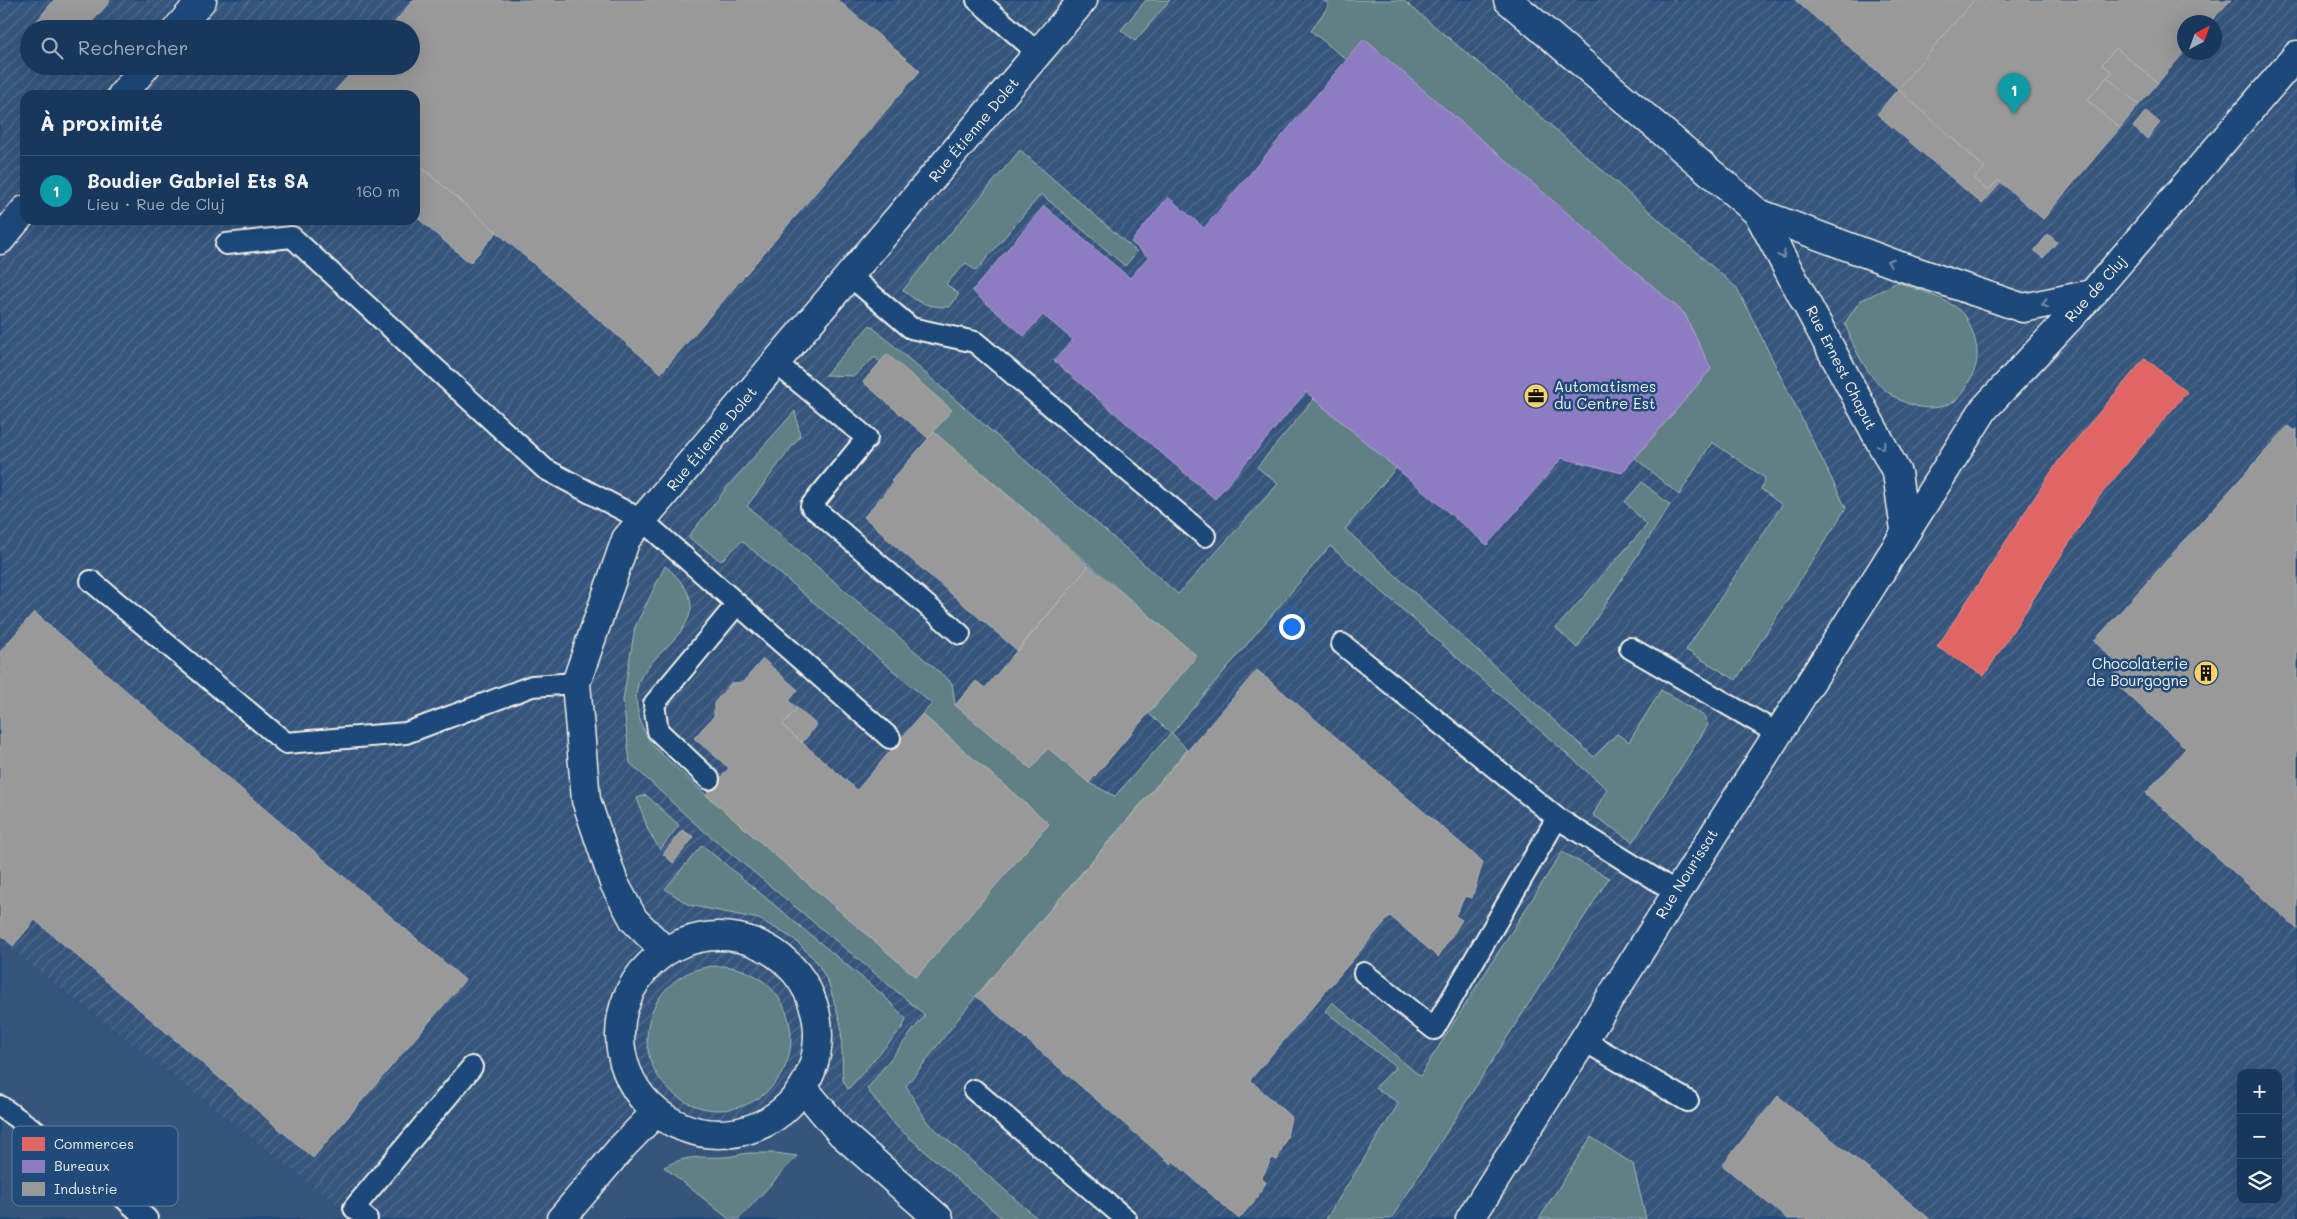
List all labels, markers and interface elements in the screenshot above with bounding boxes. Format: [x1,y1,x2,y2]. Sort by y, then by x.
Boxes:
north arrow [2177,15,2222,60]
search box [20,20,420,75]
icon: search [38,34,66,62]
text: Rechercher [78,35,188,60]
street label: Rue Étienne Dolet [924,73,1023,186]
pin: 1 [1998,73,2030,114]
text: À proximité [40,109,163,136]
text: Boudier Gabriel Ets SA [87,168,309,193]
text: 1 [52,180,60,201]
text: 160 m [355,180,400,201]
text: Lieu · Rue de Cluj [87,193,225,214]
one-way arrow [1776,250,1786,259]
street label: Rue de Cluj [2060,251,2131,326]
one-way arrow [1886,258,1895,269]
one-way arrow [2040,298,2049,308]
street label: Rue Ernest Chaput [1802,302,1882,433]
place label: Automatismes du Centre Est [1554,376,1656,413]
street label: Rue Étienne Dolet [662,382,761,495]
office icon: Automatismes du Centre Est [1523,383,1549,409]
one-way arrow [1876,440,1886,449]
your location [1279,614,1305,640]
place label: Chocolaterie de Bourgogne [2087,653,2188,690]
building icon: Chocolaterie de Bourgogne [2193,660,2219,686]
street label: Rue Nourissat [1650,825,1722,922]
map controls [2237,1069,2282,1204]
button: + [2237,1069,2282,1114]
button: − [2237,1114,2282,1159]
legend [12,1126,178,1206]
text: Commerces [54,1134,134,1153]
text: Bureaux [54,1156,110,1175]
button: layers [2237,1159,2282,1204]
text: Industrie [54,1179,117,1198]

